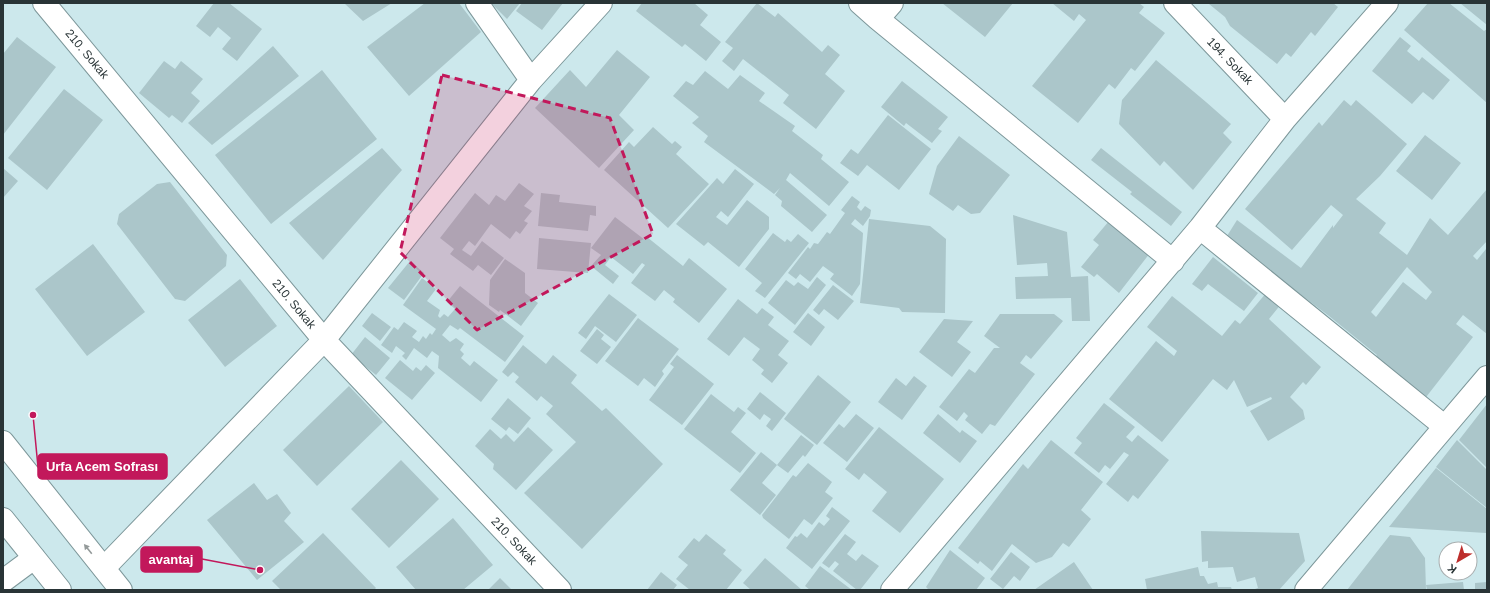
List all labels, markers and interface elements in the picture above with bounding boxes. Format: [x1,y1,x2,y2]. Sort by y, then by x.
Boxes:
street label: 210. Sokak [62,27,112,82]
street label: 194. Sokak [1204,35,1257,88]
street label: 210. Sokak [269,277,319,332]
callout: Urfa Acem Sofrası [38,454,167,479]
text: Urfa Acem Sofrası [46,459,158,474]
street label: 210. Sokak [488,514,540,568]
north arrow [1438,541,1478,581]
one-way arrow [83,543,92,554]
callout: avantaj [141,547,202,572]
text: avantaj [149,552,193,567]
text: K [1445,562,1459,576]

